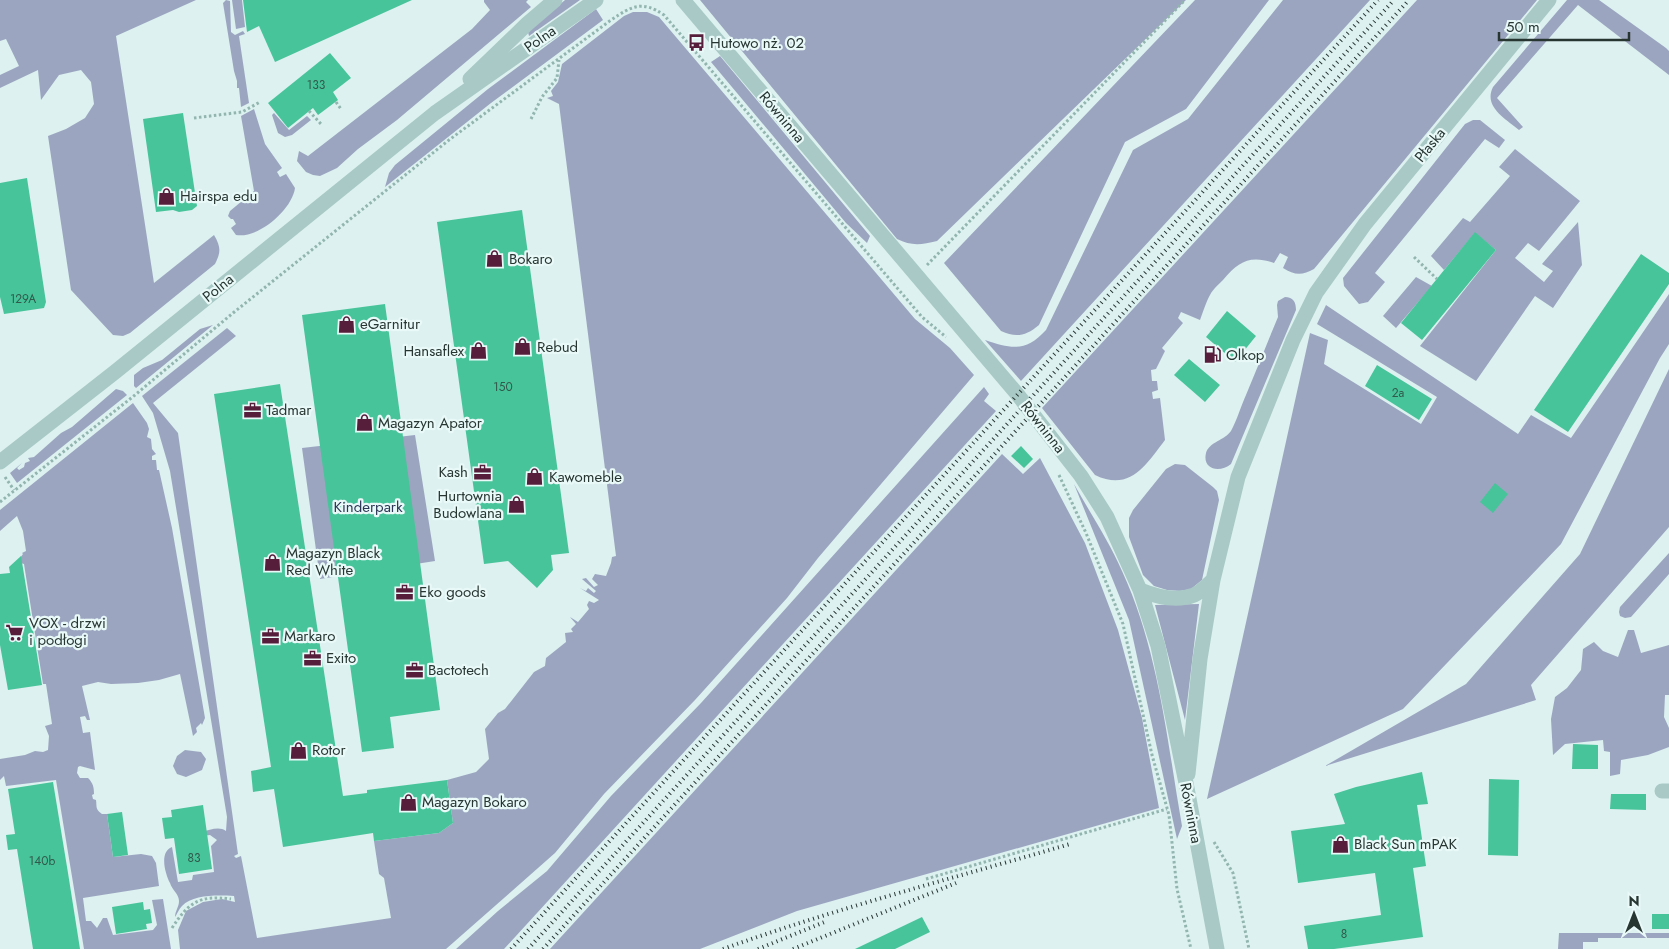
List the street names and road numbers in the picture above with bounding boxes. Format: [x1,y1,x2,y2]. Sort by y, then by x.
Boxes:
street label: Polna [520,20,560,58]
street label: Równinna [754,86,810,148]
street label: Płaska [1409,123,1451,167]
street label: Polna [198,269,238,307]
street label: Równinna [1015,396,1071,458]
street label: Równinna [1174,781,1208,845]

